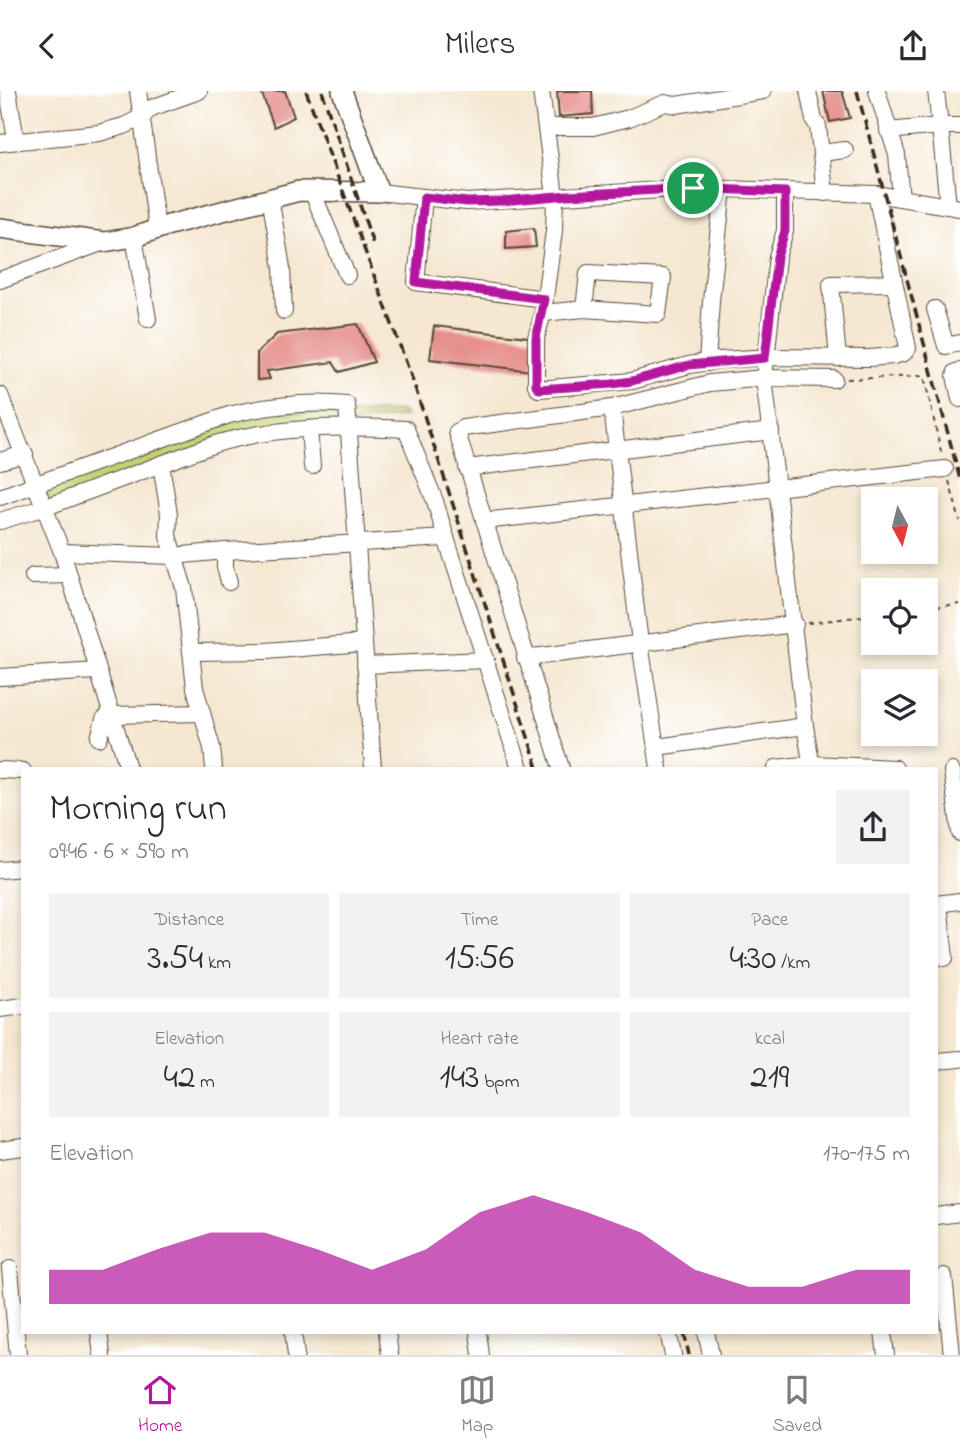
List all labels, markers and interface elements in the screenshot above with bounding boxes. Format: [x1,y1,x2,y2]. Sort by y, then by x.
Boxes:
text: Milers [444,22,516,69]
icon: back [28,27,66,65]
icon: share [894,27,932,65]
pin [663,158,723,218]
icon: arrive [674,169,712,207]
north arrow [861,487,938,563]
map controls [861,487,938,746]
button: locate [861,578,938,655]
button: layers [861,669,938,746]
text: Morning run [49,782,227,838]
button: share [836,790,910,864]
text: 09:46 · 6 × 590 m [49,836,189,869]
text: Distance [154,907,224,934]
text: Time [461,907,498,934]
text: Pace [751,907,788,934]
text: 3.54 [147,934,203,985]
text: 15:56 [445,934,514,985]
text: 4:30 [729,934,776,985]
text: km [203,950,231,977]
text: /km [776,950,810,977]
text: Elevation [154,1026,224,1053]
text: Heart rate [441,1026,518,1053]
text: kcal [755,1026,785,1053]
text: 42 [164,1053,195,1104]
text: 143 [440,1053,480,1104]
text: 219 [750,1053,789,1104]
text: m [195,1069,215,1096]
text: bpm [480,1069,519,1096]
text: Elevation [49,1138,134,1171]
text: 170–175 m [823,1138,910,1171]
tab: Home [138,1371,182,1440]
tab: Map [458,1371,496,1440]
tab: Saved [772,1371,822,1440]

